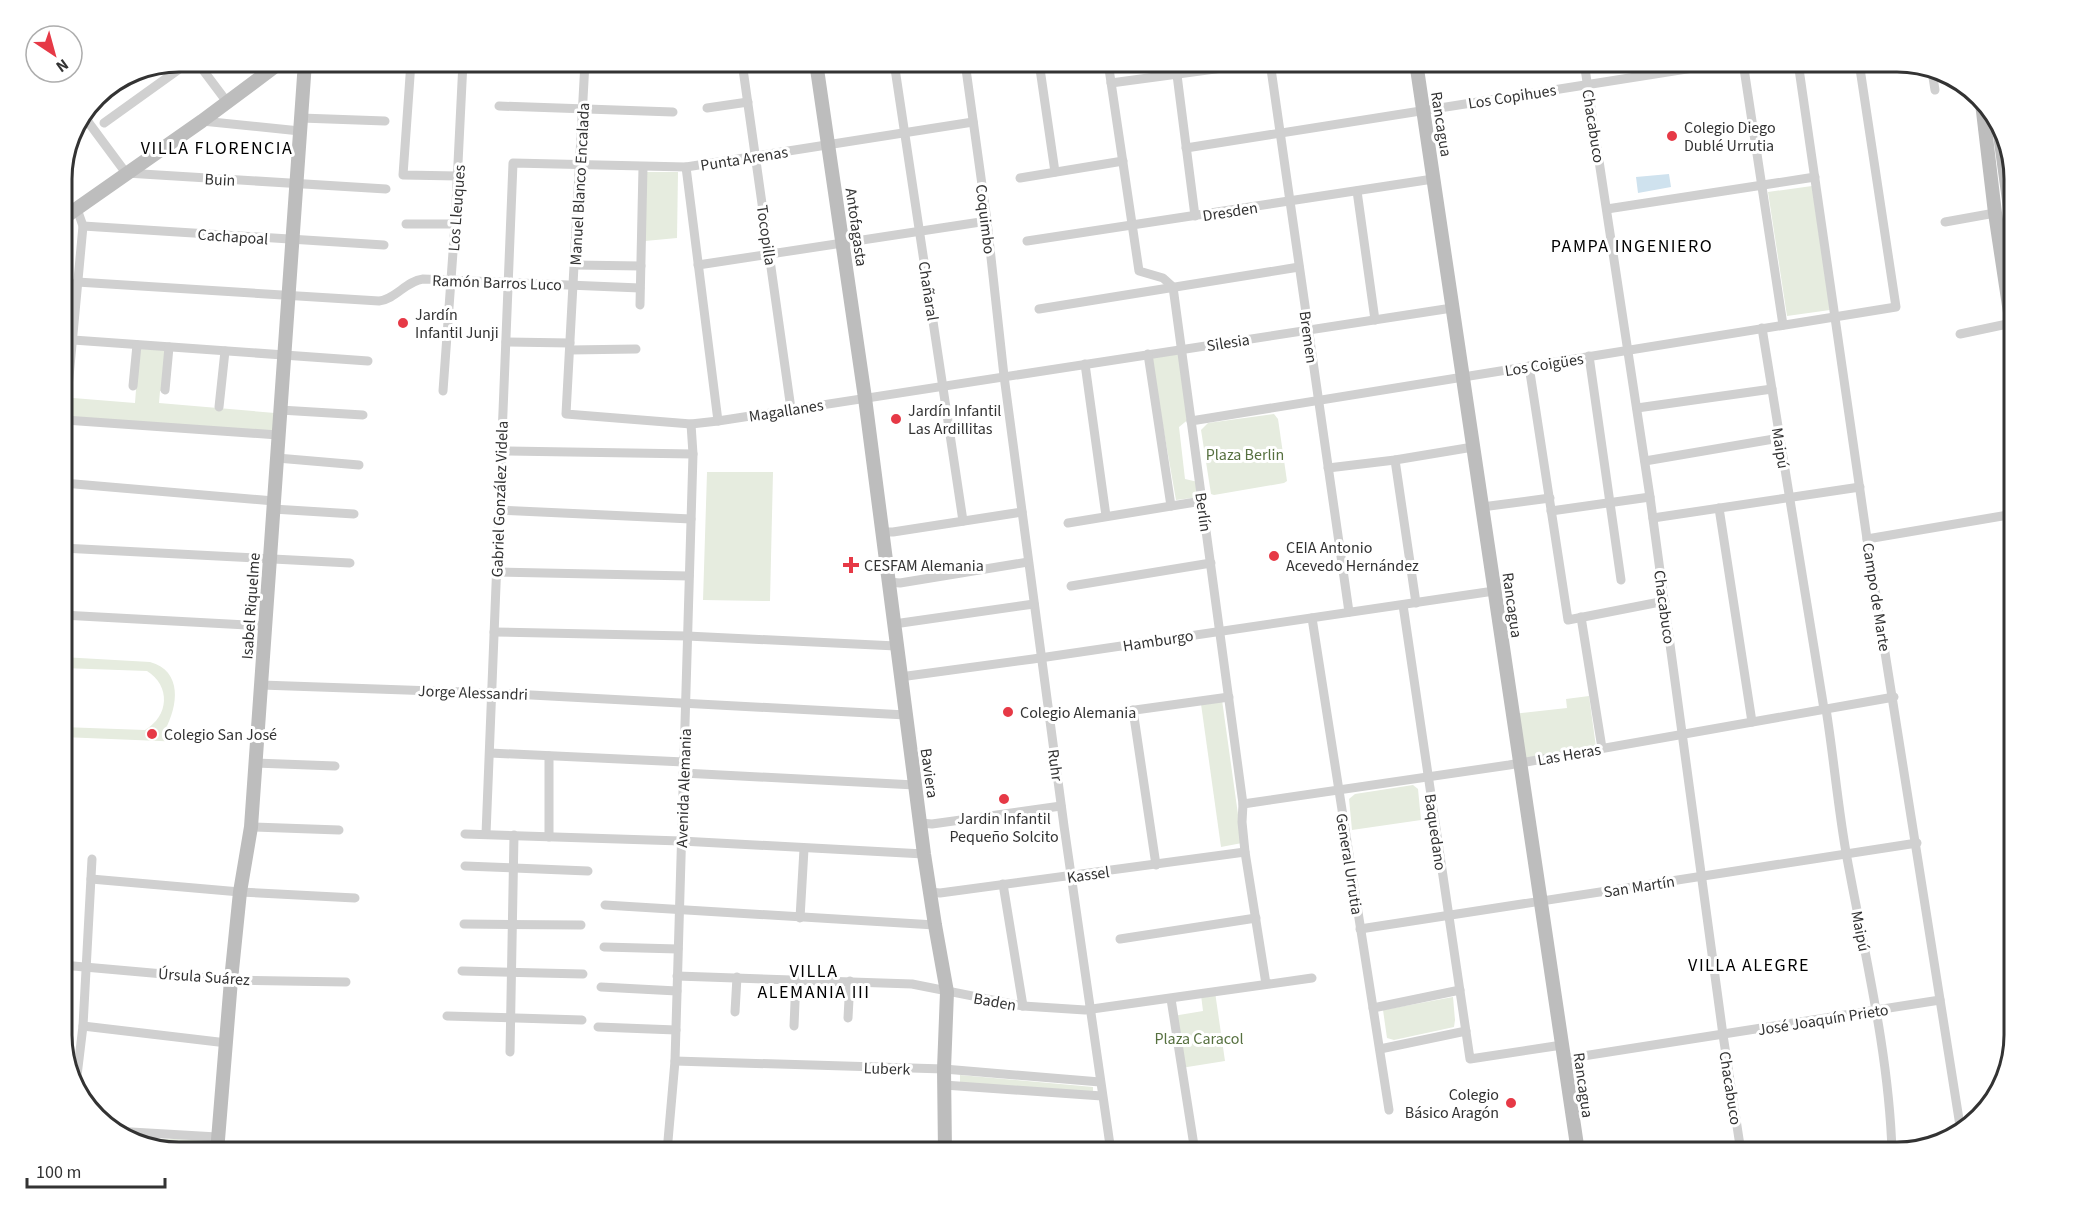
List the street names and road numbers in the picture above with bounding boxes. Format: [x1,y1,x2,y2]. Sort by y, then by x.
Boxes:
street label: Los Copihues [1467,79,1558,115]
street label: Chacabuco [1576,88,1610,165]
street label: Rancagua [1425,90,1457,158]
street label: Manuel Blanco Encalada [565,102,595,266]
street label: Punta Arenas [699,141,790,177]
street label: Los Lleuques [443,164,471,252]
street label: Buin [204,168,236,192]
street label: Coquimbo [970,183,1000,255]
street label: Antofagasta [840,186,872,268]
street label: Dresden [1201,197,1259,227]
street label: Tocopilla [751,203,781,267]
street label: Cachapoal [197,224,269,250]
street label: Chañaral [912,260,944,323]
street label: Ramón Barros Luco [432,270,562,296]
street label: Bremen [1293,310,1323,365]
street label: Silesia [1205,329,1251,357]
street label: Los Coigües [1503,348,1585,382]
street label: Magallanes [747,394,825,428]
street label: Gabriel González Videla [486,420,514,578]
street label: Maipú [1766,426,1794,470]
street label: Berlín [1189,491,1217,533]
street label: Campo de Marte [1857,541,1895,653]
street label: Isabel Riquelme [236,552,266,660]
street label: Chacabuco [1648,569,1680,645]
street label: Rancagua [1497,571,1527,639]
street label: Hamburgo [1121,625,1195,657]
street label: Jorge Alessandri [418,680,528,706]
street label: Avenida Alemania [671,728,697,848]
street label: Las Heras [1536,739,1603,771]
street label: Baviera [915,747,943,799]
street label: Ruhr [1042,748,1068,783]
street label: Baquedano [1419,792,1451,872]
street label: General Urrutia [1330,812,1368,917]
street label: Kassel [1065,861,1111,889]
street label: San Martín [1602,870,1676,903]
street label: Maipú [1845,909,1875,954]
street label: Úrsula Suárez [157,963,251,991]
street label: Baden [972,987,1018,1017]
street label: José Joaquín Prieto [1756,999,1890,1041]
street label: Chacabuco [1713,1050,1747,1127]
street label: Rancagua [1568,1051,1598,1119]
street label: Luberk [863,1057,911,1081]

